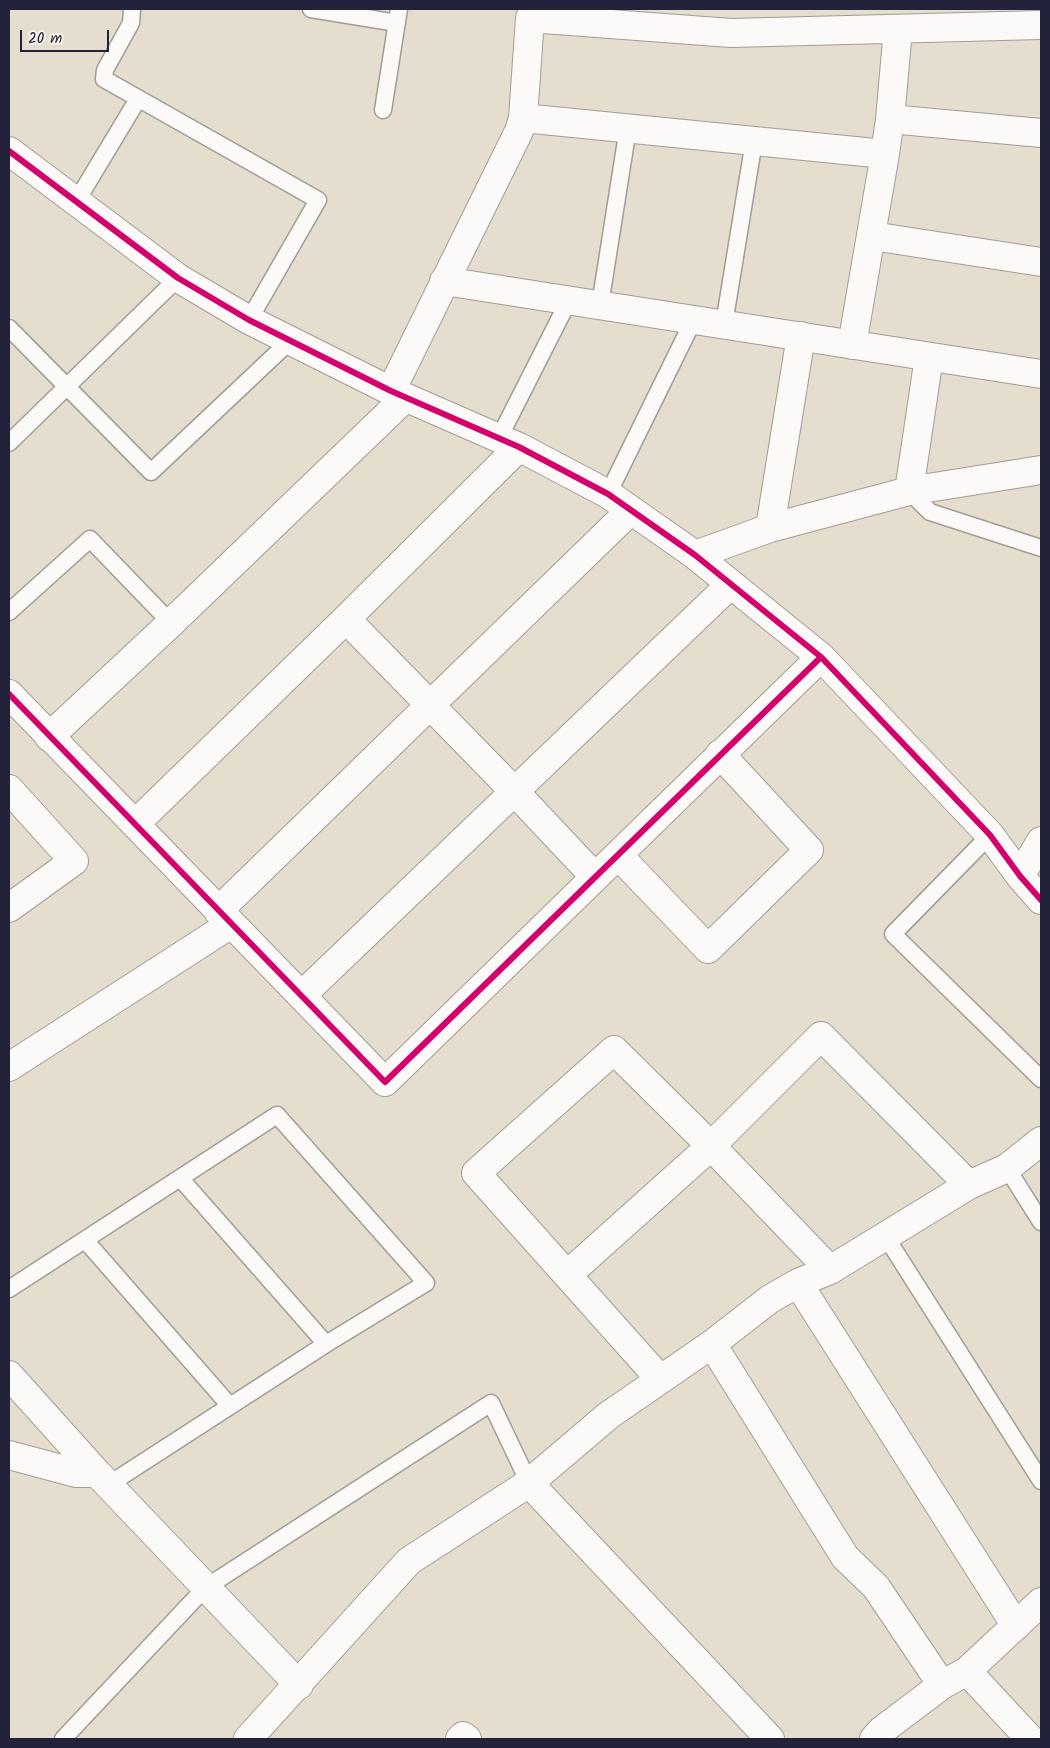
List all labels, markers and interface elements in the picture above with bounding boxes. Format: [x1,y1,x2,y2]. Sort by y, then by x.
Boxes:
scale bar [22,20,111,52]
text: 20 m [28,27,62,51]

